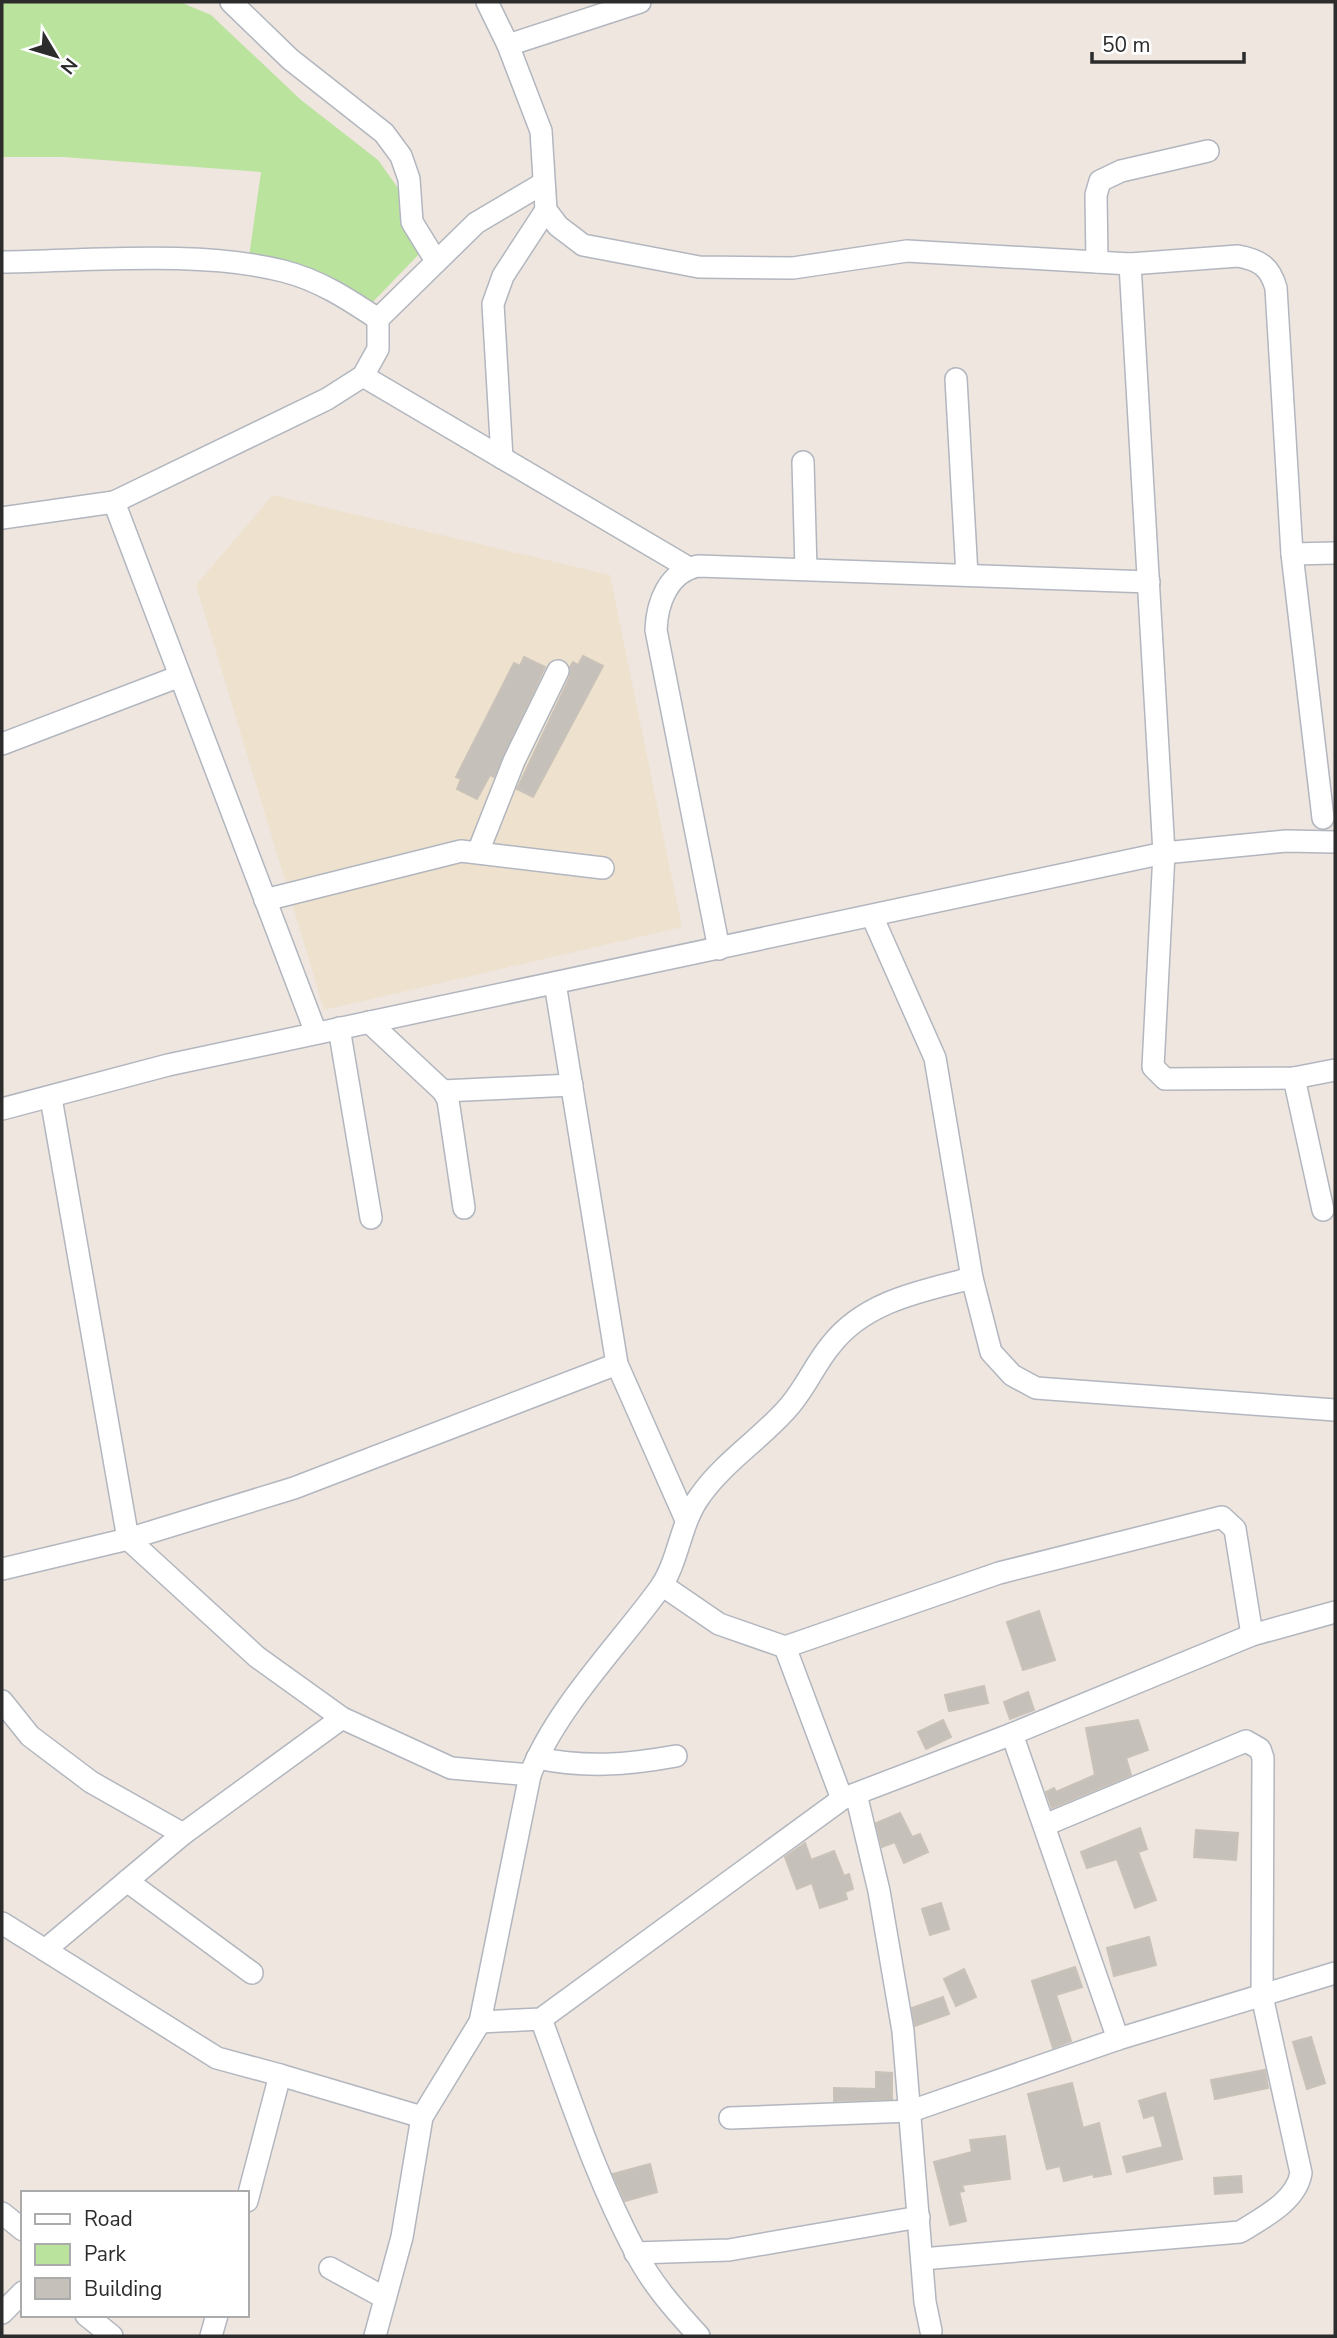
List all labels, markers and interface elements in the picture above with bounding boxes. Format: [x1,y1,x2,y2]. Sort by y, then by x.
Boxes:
north arrow [21,21,91,91]
scale bar [1092,21,1244,65]
text: 50 m [1102,31,1151,59]
text: N [54,52,83,79]
legend [21,2191,248,2317]
text: Road [84,2205,133,2233]
text: Park [84,2240,126,2268]
text: Building [84,2275,162,2303]

